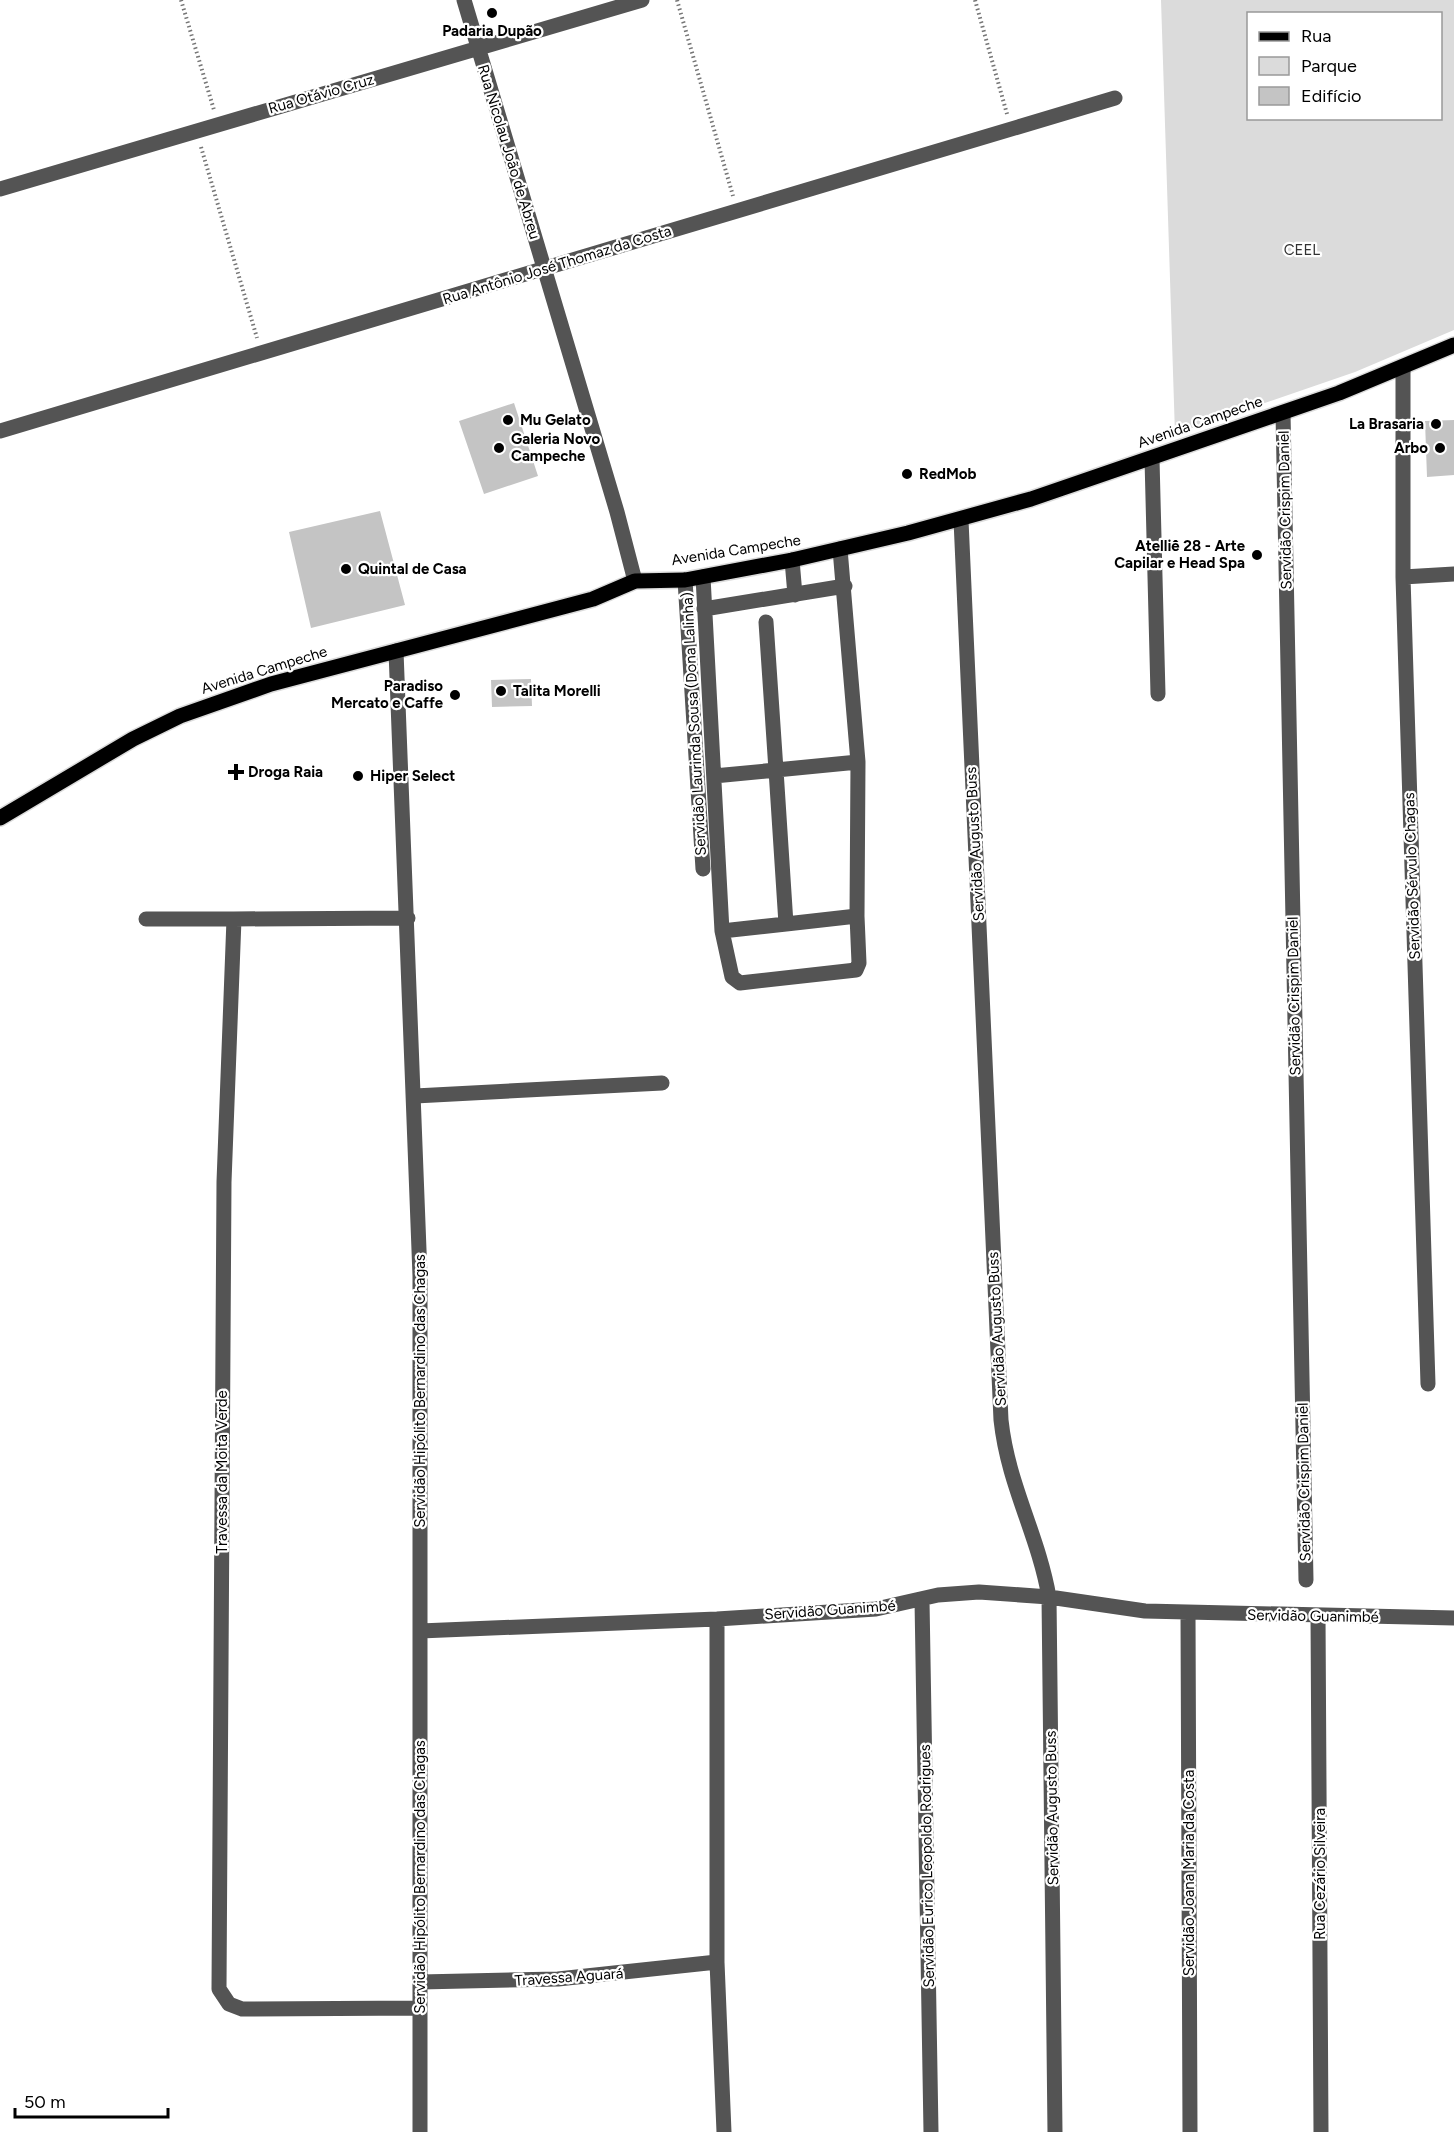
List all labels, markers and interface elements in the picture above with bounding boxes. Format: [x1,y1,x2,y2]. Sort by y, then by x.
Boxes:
marker: Padaria Dupão [485,6,499,20]
legend [1247,12,1442,120]
place label: Padaria Dupão [442,22,542,40]
text: Rua [1301,25,1332,47]
text: Parque [1301,55,1357,77]
street label: Rua Nicolau João de Abreu [474,62,544,242]
street label: Rua Otávio Cruz [266,70,376,118]
text: Edifício [1301,85,1362,107]
street label: Rua Antônio José Thomaz da Costa [440,222,674,308]
park label: CEEL [1284,241,1320,259]
street label: Avenida Campeche [1135,392,1265,452]
place label: Mu Gelato [520,411,591,429]
marker: Mu Gelato [501,413,515,427]
place label: La Brasaria [1349,415,1424,433]
marker: La Brasaria [1429,417,1443,431]
place label: Galeria Novo Campeche [511,430,600,465]
street label: Servidão Crispim Daniel [1275,430,1295,590]
place label: Arbo [1394,439,1428,457]
marker: Galeria Novo Campeche [492,441,506,455]
marker: Arbo [1433,441,1447,455]
place label: RedMob [919,465,976,483]
marker: RedMob [900,467,914,481]
street label: Avenida Campeche [670,531,802,569]
place label: Atelliê 28 - Arte Capilar e Head Spa [1114,537,1246,572]
marker: Atelliê 28 - Arte Capilar e Head Spa [1250,548,1264,562]
place label: Quintal de Casa [358,560,467,578]
marker: Quintal de Casa [339,562,353,576]
street label: Servidão Laurinda Sousa (Dona Lalinha) [678,592,710,856]
street label: Avenida Campeche [199,642,329,698]
place label: Paradiso Mercato e Caffe [331,677,444,712]
place label: Talita Morelli [513,682,601,700]
marker: Talita Morelli [494,684,508,698]
marker: Paradiso Mercato e Caffe [448,688,462,702]
place label: Droga Raia [248,763,323,781]
marker: Droga Raia [229,765,243,779]
street label: Servidão Augusto Buss [962,766,988,922]
place label: Hiper Select [370,767,455,785]
marker: Hiper Select [351,769,365,783]
street label: Servidão Sérvulo Chagas [1400,792,1424,960]
street label: Servidão Crispim Daniel [1284,916,1304,1076]
street label: Servidão Augusto Buss [984,1251,1010,1407]
street label: Servidão Hipólito Bernardino das Chagas [411,1254,429,1528]
street label: Travessa da Moita Verde [213,1390,231,1554]
street label: Servidão Crispim Daniel [1294,1402,1314,1562]
street label: Servidão Guanimbé [764,1596,896,1624]
street label: Servidão Guanimbé [1247,1606,1379,1626]
street label: Servidão Augusto Buss [1042,1730,1062,1886]
street label: Servidão Hipólito Bernardino das Chagas [411,1740,429,2014]
street label: Servidão Eurico Leopoldo Rodrigues [916,1744,938,1988]
street label: Servidão Joana Maria da Costa [1180,1770,1198,1976]
street label: Rua Cezário Silveira [1311,1808,1329,1940]
street label: Travessa Aguará [514,1964,624,1990]
scale bar [15,2081,168,2119]
text: 50 m [24,2091,66,2113]

